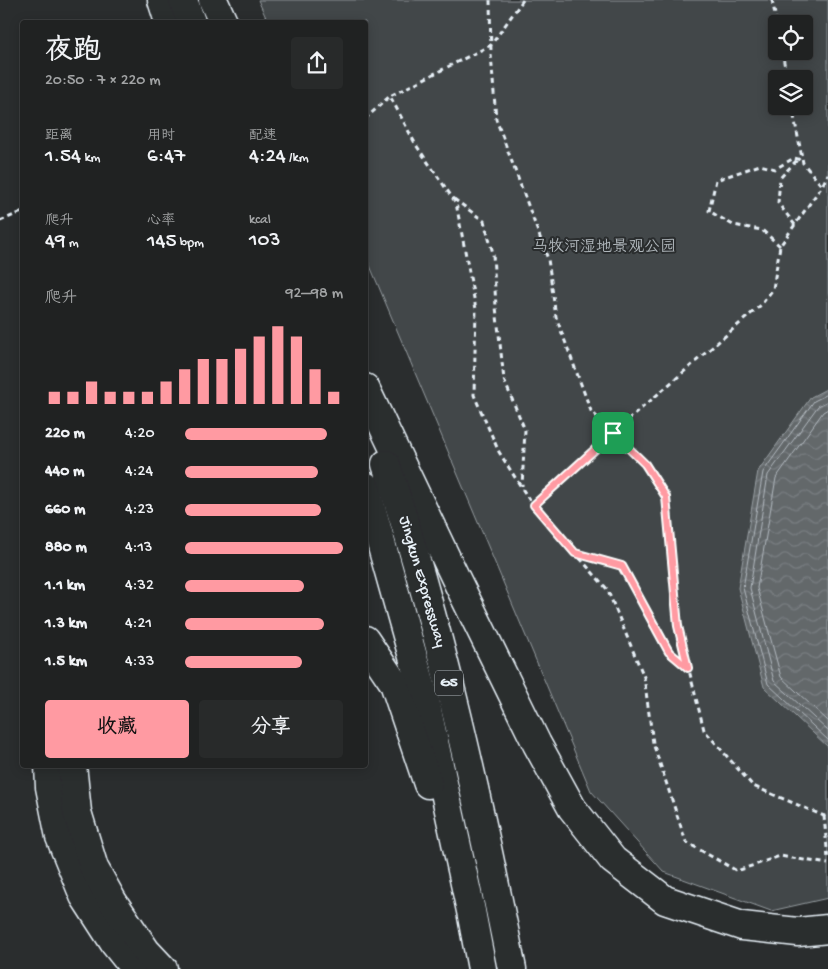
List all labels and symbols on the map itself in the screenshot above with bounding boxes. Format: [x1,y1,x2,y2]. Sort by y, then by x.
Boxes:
park label: 马牧河湿地景观公园 [532,237,676,258]
pin [592,412,634,454]
street label: Jingkun Expressway [393,514,449,650]
road number: G5 [435,670,463,696]

